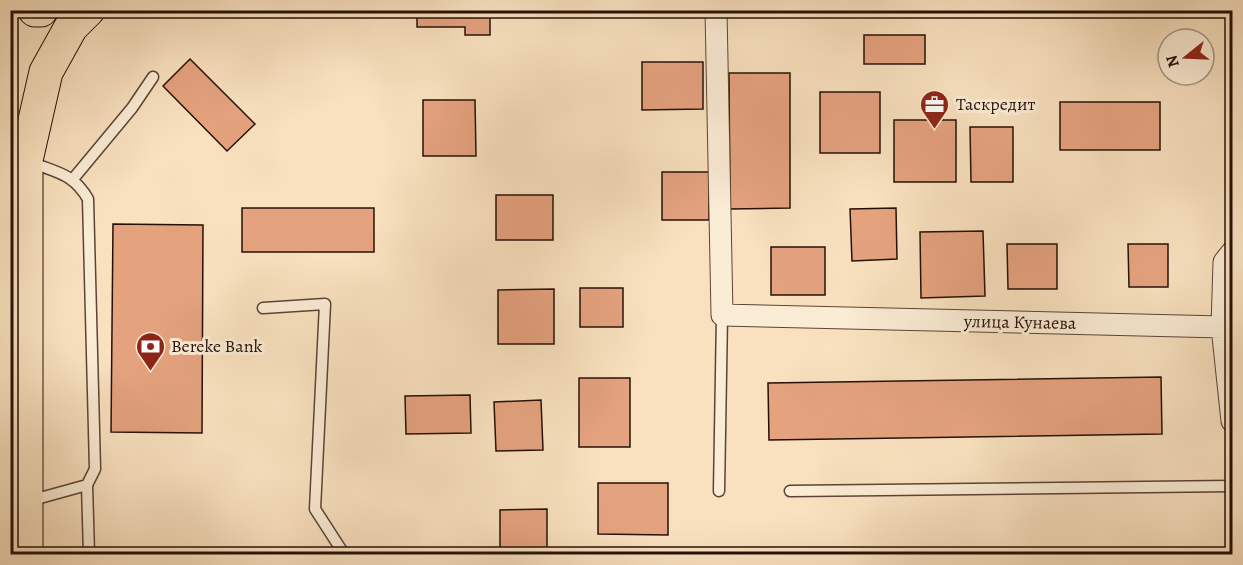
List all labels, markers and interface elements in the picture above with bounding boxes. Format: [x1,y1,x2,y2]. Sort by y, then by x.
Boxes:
north arrow [1156,27,1216,87]
text: N [1160,52,1185,70]
office icon: Таскредит [919,88,951,130]
place label: Таскредит [956,92,1035,116]
street label: улица Кунаева [963,309,1077,335]
bank icon: Bereke Bank [134,330,166,372]
place label: Bereke Bank [171,334,263,358]

